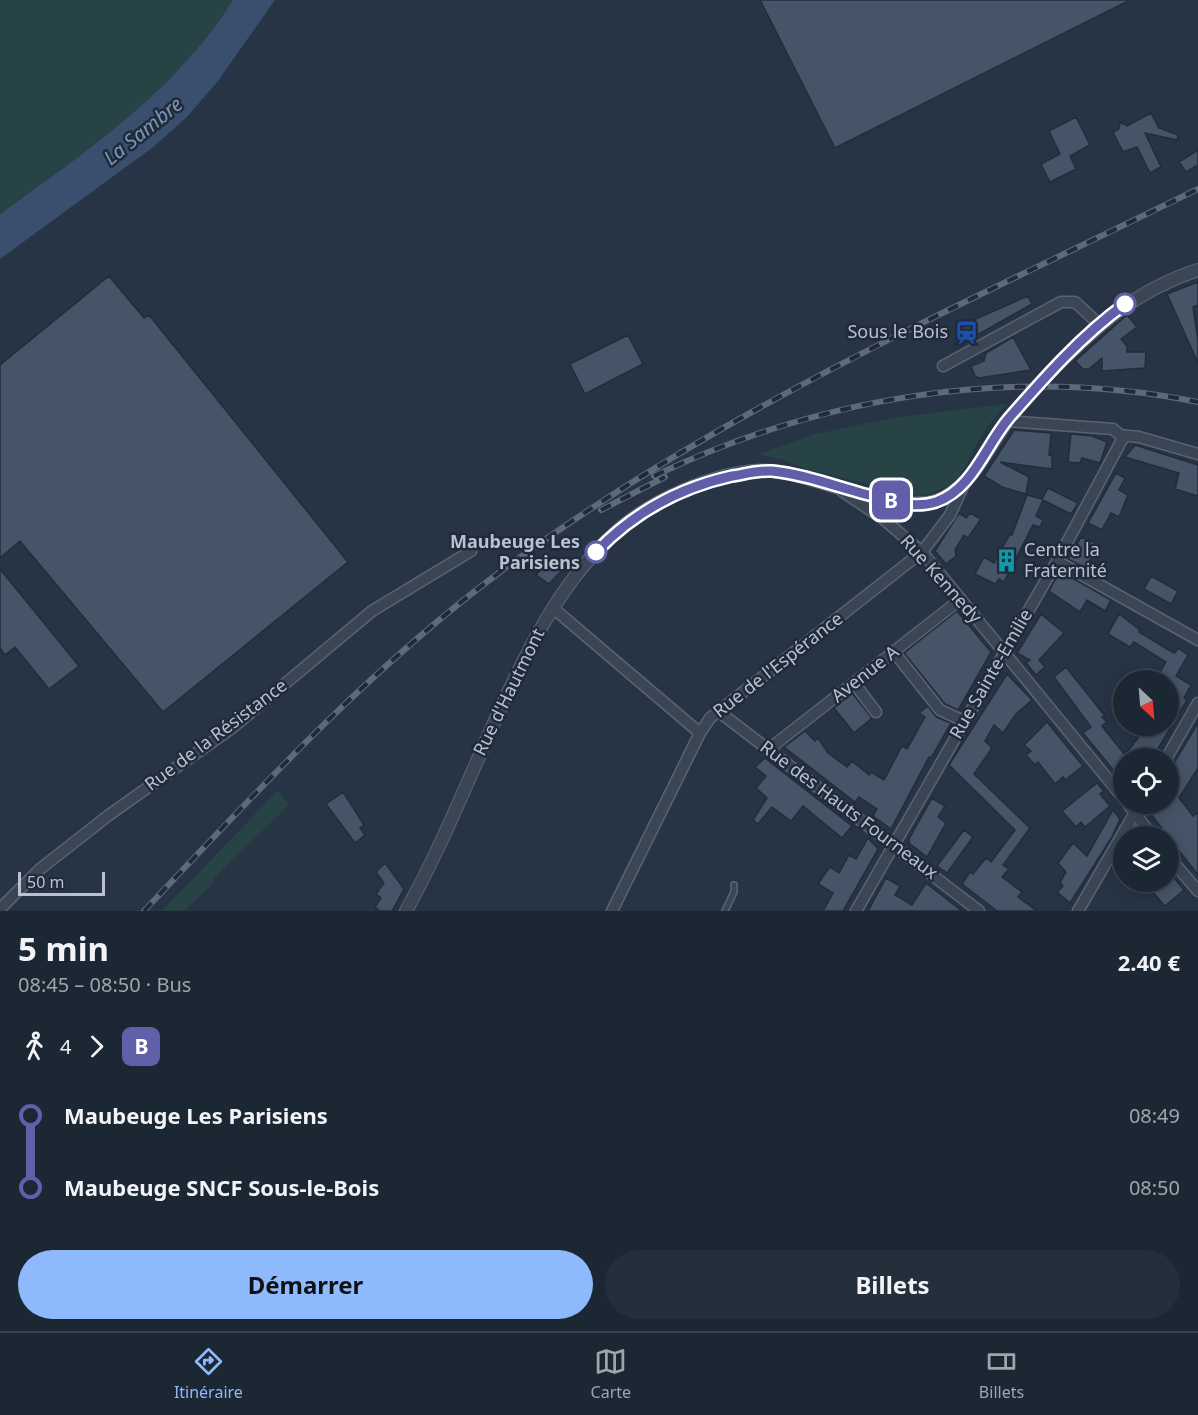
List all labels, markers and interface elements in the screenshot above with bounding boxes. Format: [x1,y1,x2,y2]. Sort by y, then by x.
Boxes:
water label: La Sambre [98,90,188,171]
unlabelled marker [1114,293,1136,315]
place label: Sous le Bois [847,319,948,343]
station icon: Sous le Bois [953,319,979,345]
line badge: B [872,480,910,520]
text: B [884,486,898,514]
place label: Maubeuge Les Parisiens [450,529,580,574]
street label: Rue Kennedy [896,529,988,628]
place label: Centre la Fraternité [1024,537,1107,582]
marker: Maubeuge Les Parisiens [585,541,607,563]
building icon: Centre la Fraternité [993,547,1019,573]
street label: Rue Sainte-Emilie [943,604,1037,743]
street label: Rue de l'Espérance [707,606,847,723]
street label: Rue d'Hautmont [467,624,550,759]
street label: Avenue A [826,639,903,707]
north arrow [1113,670,1179,736]
map controls [1113,670,1179,892]
street label: Rue de la Résistance [139,673,291,796]
street label: Rue des Hauts Fourneaux [756,734,944,884]
button: locate [1113,748,1179,814]
button: layers [1113,826,1179,892]
scale bar [18,869,105,896]
text: 50 m [27,871,64,893]
text: 5 min [18,926,109,971]
text: 2.40 € [1118,947,1180,977]
text: 08:45 – 08:50 · Bus [18,971,191,998]
icon: walk [18,1030,51,1063]
icon: forward [80,1030,113,1063]
text: B [134,1032,148,1060]
text: 4 [60,1033,71,1060]
text: Maubeuge Les Parisiens [64,1100,328,1130]
text: 08:49 [1129,1102,1180,1129]
text: Maubeuge SNCF Sous-le-Bois [64,1172,379,1202]
text: 08:50 [1129,1174,1180,1201]
button: Démarrer [18,1250,593,1319]
button: Billets [605,1250,1180,1319]
tab: Itinéraire [174,1345,243,1403]
tab: Carte [591,1345,631,1403]
tab: Billets [979,1345,1024,1403]

